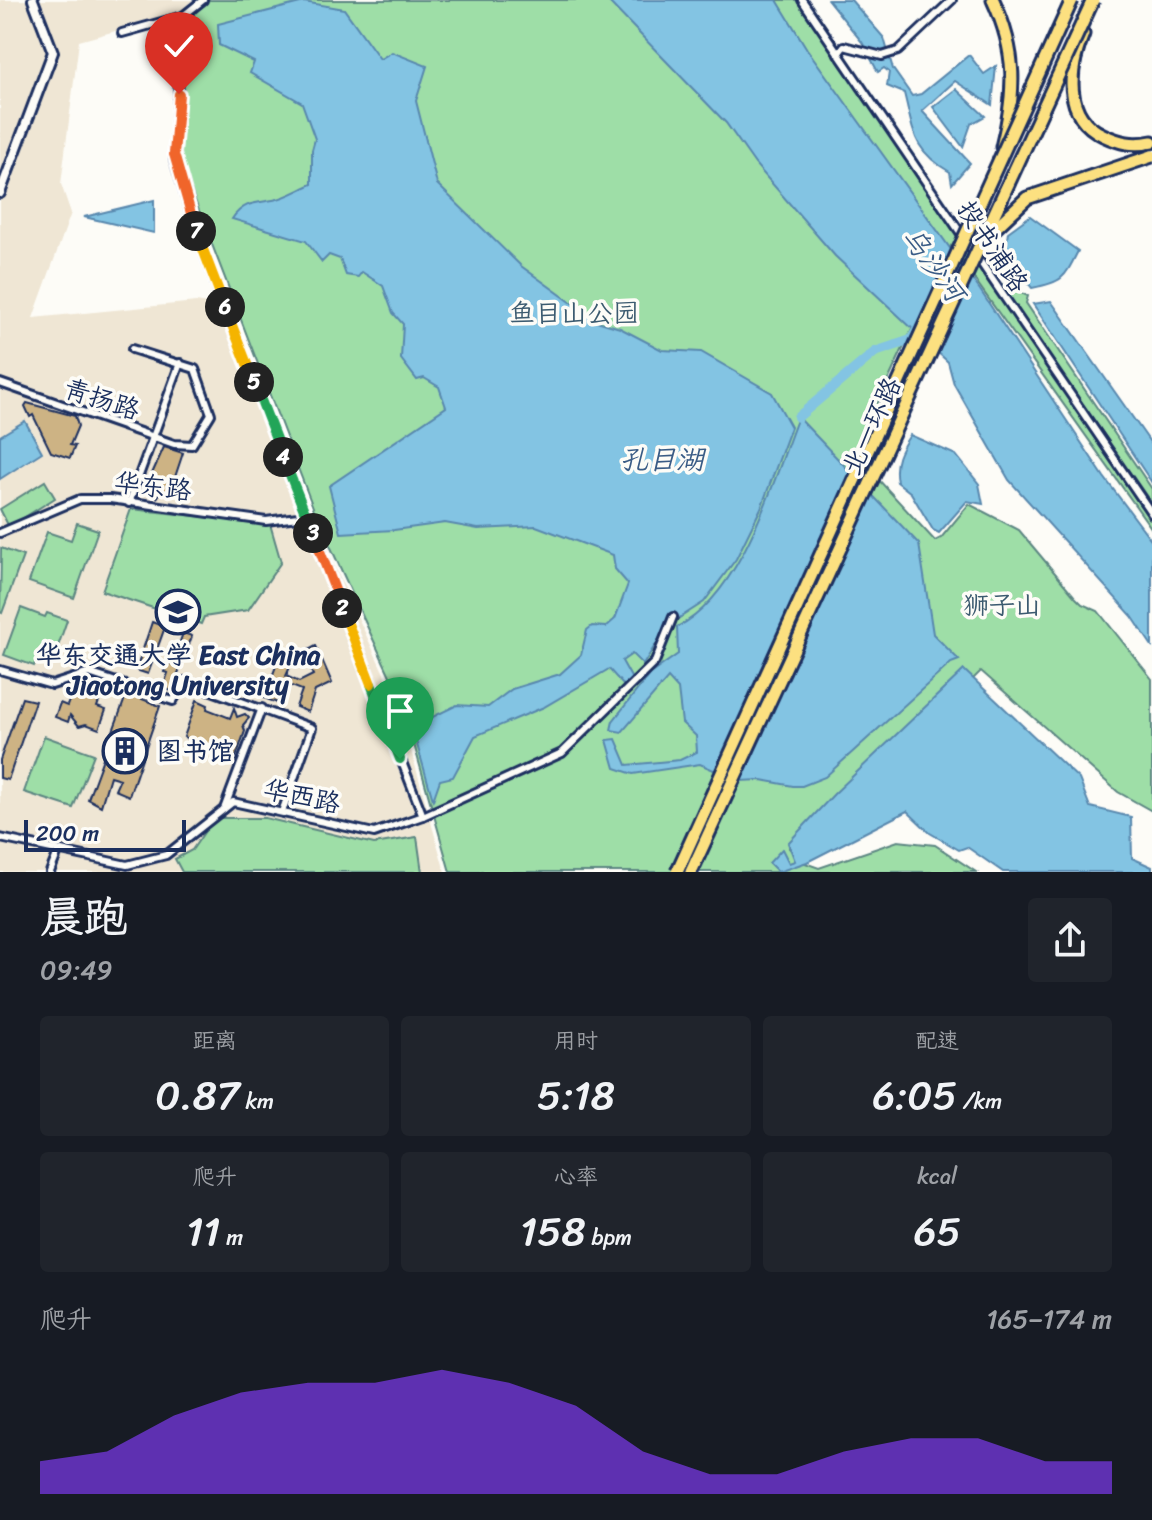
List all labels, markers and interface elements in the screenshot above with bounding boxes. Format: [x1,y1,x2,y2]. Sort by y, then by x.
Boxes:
pin [145,12,213,94]
icon: check [157,24,201,68]
street label: 投书浦路 [945,190,1041,302]
pin: 7 [176,211,216,251]
text: 7 [190,211,202,250]
water label: 乌沙河 [889,216,980,316]
pin: 6 [205,287,245,327]
text: 6 [219,287,231,326]
park label: 鱼目山公园 [509,290,639,336]
pin: 5 [234,362,274,402]
text: 5 [247,362,261,401]
street label: 青扬路 [58,365,146,433]
street label: 北一环路 [828,369,914,483]
water label: 孔目湖 [620,435,707,484]
pin: 4 [263,437,303,477]
text: 4 [276,437,290,476]
street label: 华东路 [111,458,195,514]
pin: 3 [293,513,333,553]
text: 3 [307,513,319,552]
park label: 狮子山 [963,582,1041,628]
school or university icon: 华东交通大学 East China Jiaotong University [154,588,202,636]
pin: 2 [322,588,362,628]
text: 2 [336,588,348,627]
place label: 华东交通大学 East China Jiaotong University [36,632,321,708]
pin [366,677,434,759]
icon: arrive [378,689,422,733]
building icon: 图书馆 [101,727,149,775]
place label: 图书馆 [156,728,234,774]
street label: 华西路 [259,765,345,827]
text: 200 m [36,814,99,853]
scale bar [24,816,186,852]
text: 晨跑 [40,878,128,956]
button: share [1028,898,1112,982]
text: 09:49 [40,947,112,993]
text: 距离 [193,1021,237,1060]
text: 用时 [554,1021,598,1060]
text: 配速 [915,1021,959,1060]
text: 0.87 [155,1060,240,1131]
text: 5:18 [537,1060,615,1131]
text: 6:05 [872,1060,957,1131]
text: km [240,1082,274,1121]
text: /km [957,1082,1002,1121]
text: 爬升 [193,1157,237,1196]
text: 心率 [554,1157,598,1196]
text: kcal [917,1157,957,1196]
text: 11 [186,1196,221,1267]
text: 158 [520,1196,586,1267]
text: 65 [914,1196,961,1267]
text: m [221,1218,243,1257]
text: bpm [586,1218,632,1257]
text: 爬升 [40,1296,92,1342]
text: 165–174 m [986,1296,1112,1342]

